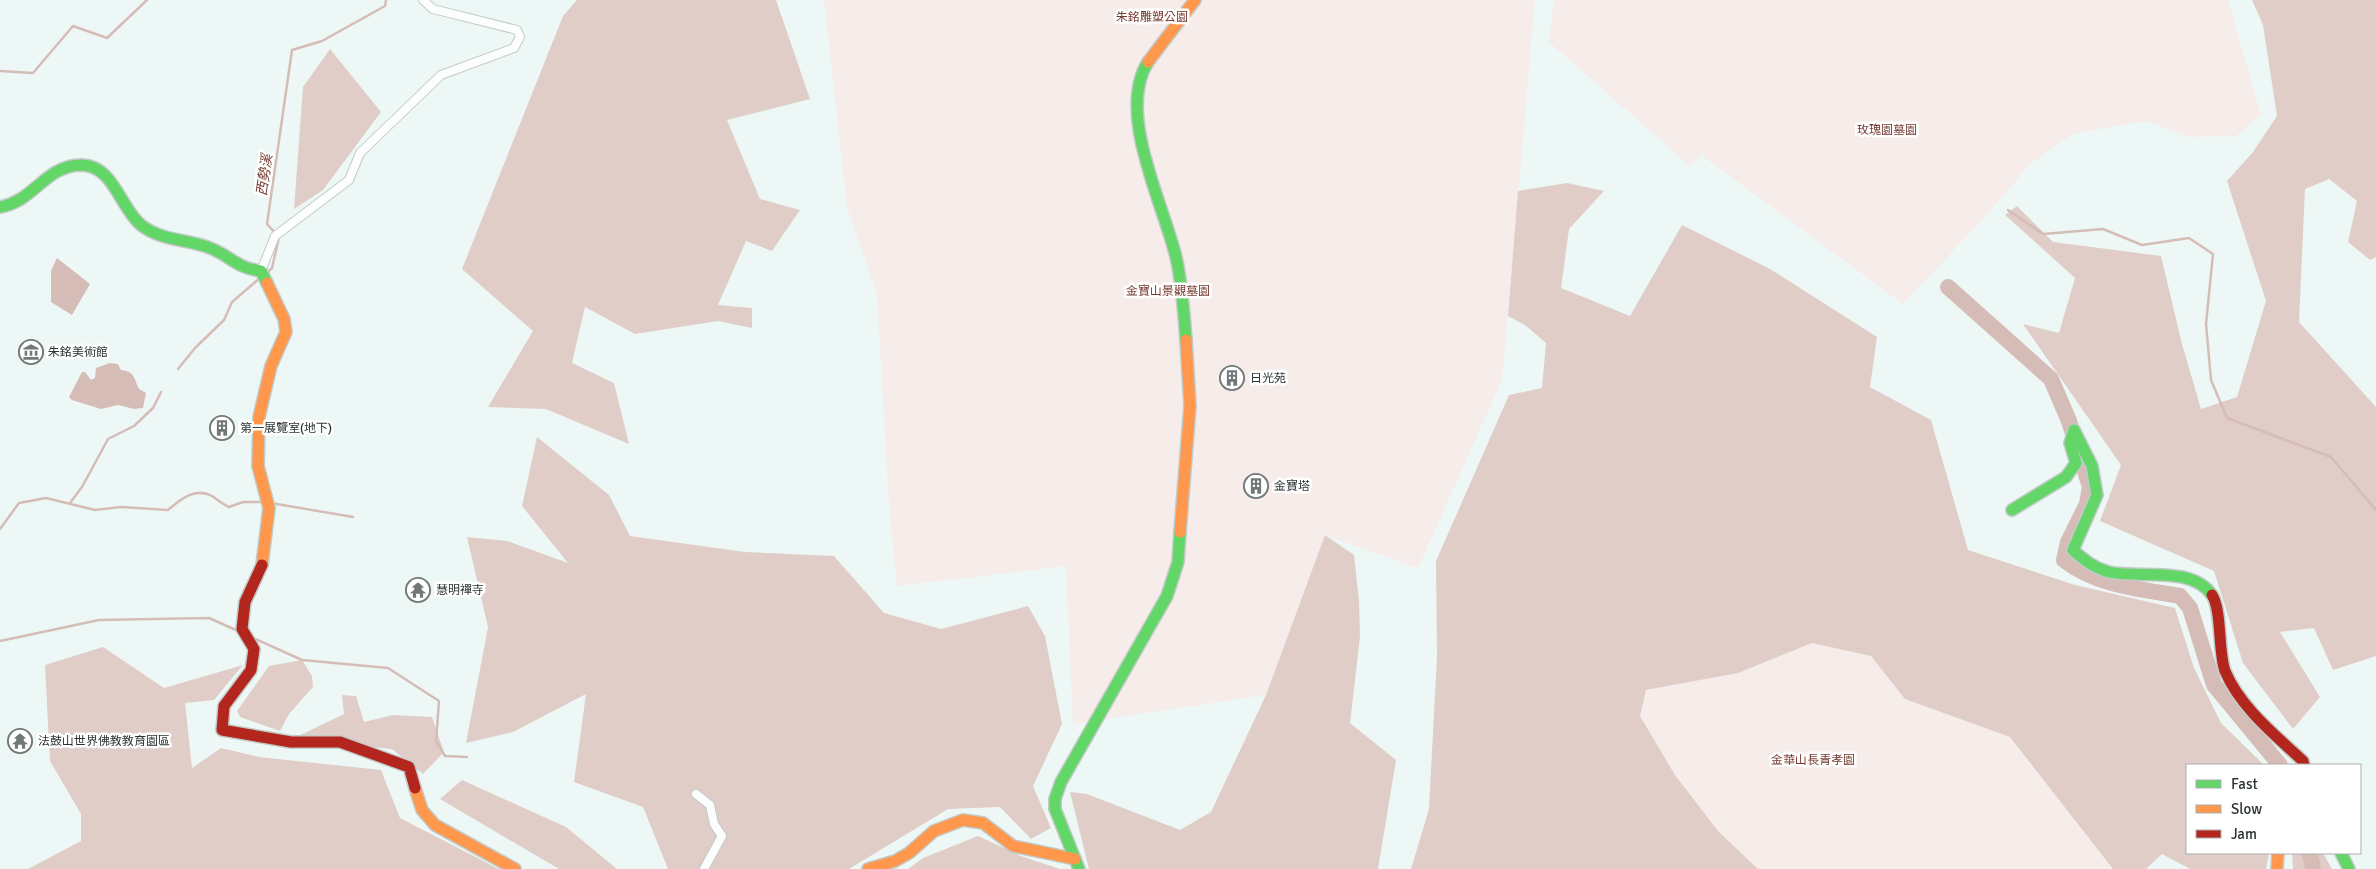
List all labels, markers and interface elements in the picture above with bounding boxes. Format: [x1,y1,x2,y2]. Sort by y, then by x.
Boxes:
park label: 朱銘雕塑公園 [1116,10,1188,25]
park label: 玫瑰園墓園 [1857,123,1917,138]
water label: 西勢溪 [253,151,276,197]
park label: 金寶山景觀墓園 [1126,284,1210,299]
museum icon: 朱銘美術館 [18,339,44,365]
place label: 朱銘美術館 [48,345,108,360]
building icon: 日光苑 [1219,365,1245,391]
place label: 日光苑 [1250,371,1286,386]
building icon: 第一展覽室(地下) [209,415,235,441]
place label: 第一展覽室(地下) [240,421,332,436]
building icon: 金寶塔 [1243,473,1269,499]
place label: 金寶塔 [1274,479,1310,494]
temple icon: 慧明禪寺 [405,577,431,603]
place label: 慧明禪寺 [436,583,484,598]
temple icon: 法鼓山世界佛教教育園區 [7,728,33,754]
place label: 法鼓山世界佛教教育園區 [38,734,170,749]
park label: 金華山長青孝園 [1771,753,1855,768]
legend [2186,764,2361,854]
text: Fast [2231,775,2258,793]
text: Slow [2231,800,2262,818]
text: Jam [2231,825,2257,843]

